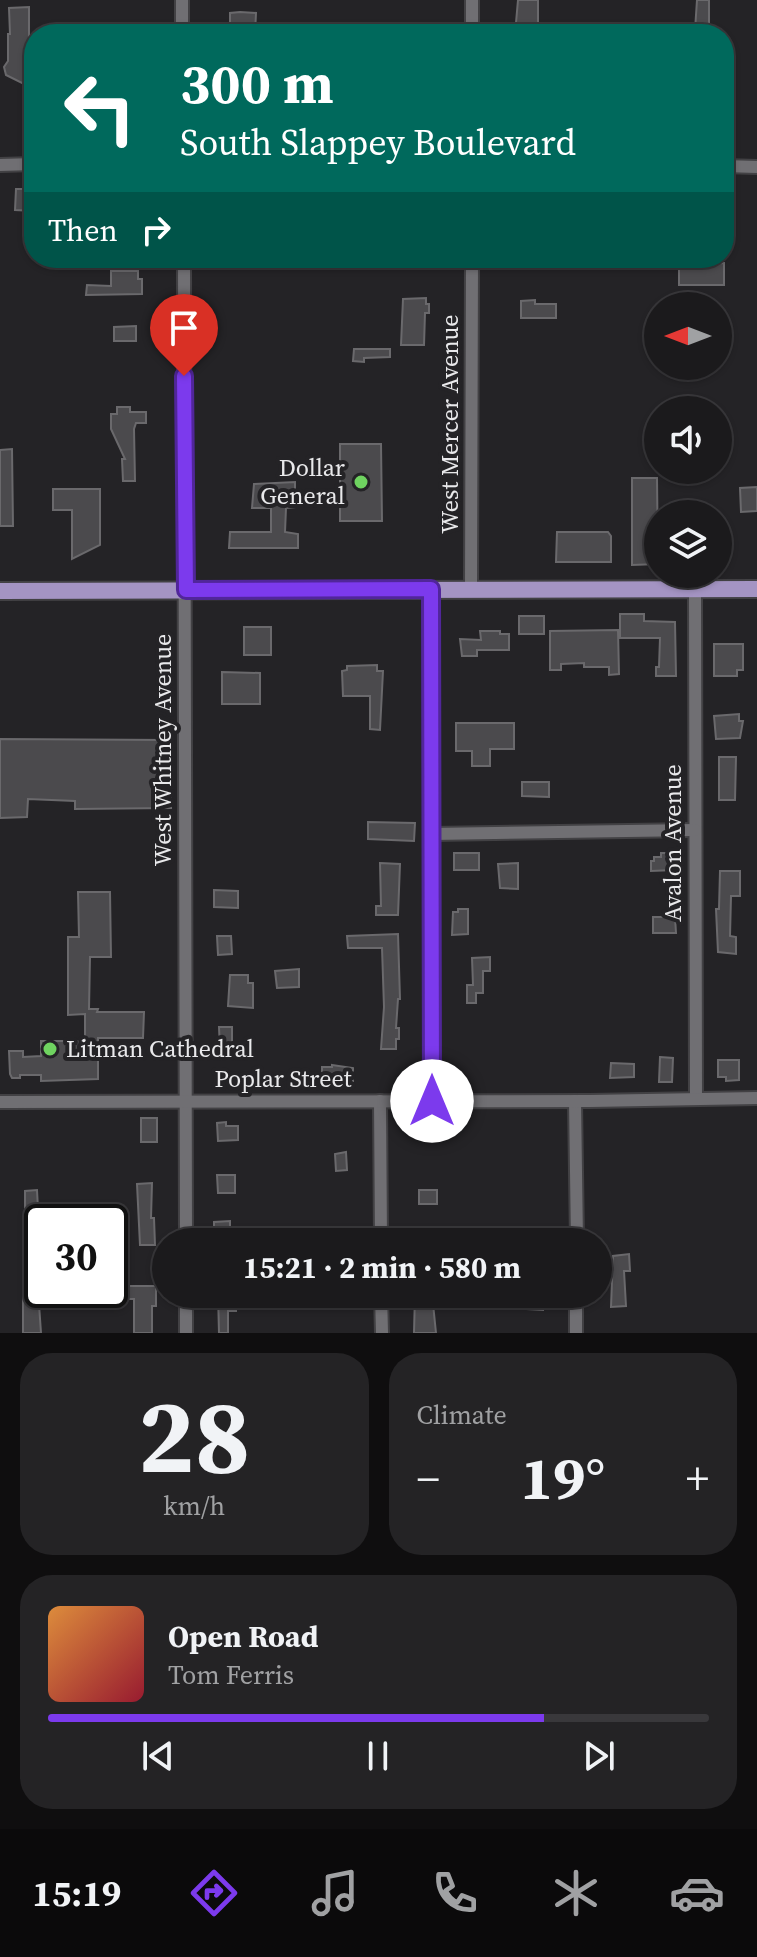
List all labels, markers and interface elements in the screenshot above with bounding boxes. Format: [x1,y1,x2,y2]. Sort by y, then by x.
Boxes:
text: 300 m [180,45,334,122]
icon: left [48,56,152,160]
text: South Slappey Boulevard [180,118,576,167]
icon: right [134,208,178,252]
text: Then [48,210,118,251]
north arrow [644,292,732,380]
map controls [644,292,732,588]
pin [150,294,218,376]
icon: arrive [162,306,206,350]
street label: West Mercer Avenue [433,314,466,534]
button: sound [644,396,732,484]
place label: Dollar General [260,451,345,512]
marker: Dollar General [352,473,370,491]
button: layers [644,500,732,588]
street label: West Whitney Avenue [146,634,179,866]
street label: Avalon Avenue [656,764,689,922]
place label: Litman Cathedral [66,1032,254,1065]
marker: Litman Cathedral [41,1040,59,1058]
position arrow [390,1059,474,1143]
street label: Poplar Street [214,1062,352,1095]
speed limit sign: 30 [24,1204,128,1308]
text: 15:21 · 2 min · 580 m [243,1247,521,1288]
text: 28 [138,1364,251,1507]
text: Climate [417,1397,507,1433]
text: 19° [520,1437,605,1519]
text: − [417,1448,440,1509]
text: + [686,1448,709,1509]
text: km/h [163,1488,225,1524]
text: Open Road [168,1616,319,1657]
text: Tom Ferris [168,1657,294,1693]
icon: previous [136,1734,180,1778]
icon: pause [356,1734,400,1778]
icon: next [577,1734,621,1778]
icon: directions [186,1865,242,1921]
icon: music [307,1865,363,1921]
icon: phone [427,1865,483,1921]
icon: climate [548,1865,604,1921]
icon: car [669,1865,725,1921]
text: 15:19 [32,1869,121,1918]

